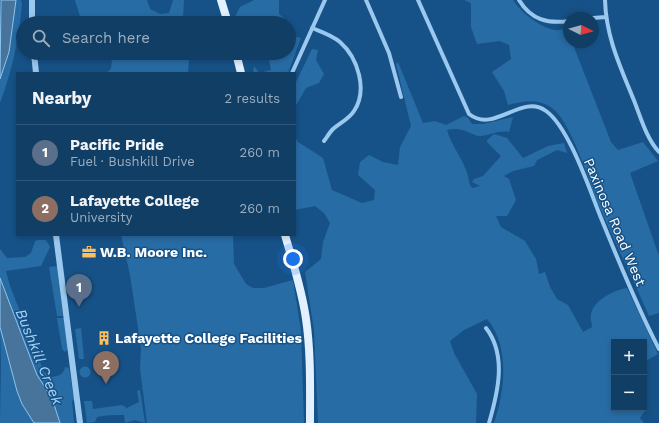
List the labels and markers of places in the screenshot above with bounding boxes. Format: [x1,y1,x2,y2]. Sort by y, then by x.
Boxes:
office icon: W.B. Moore Inc. [81,244,97,260]
place label: W.B. Moore Inc. [100,244,207,260]
pin: 1 [66,274,92,307]
building icon: Lafayette College Facilities [96,330,112,346]
place label: Lafayette College Facilities [115,330,302,346]
pin: 2 [93,351,119,384]

